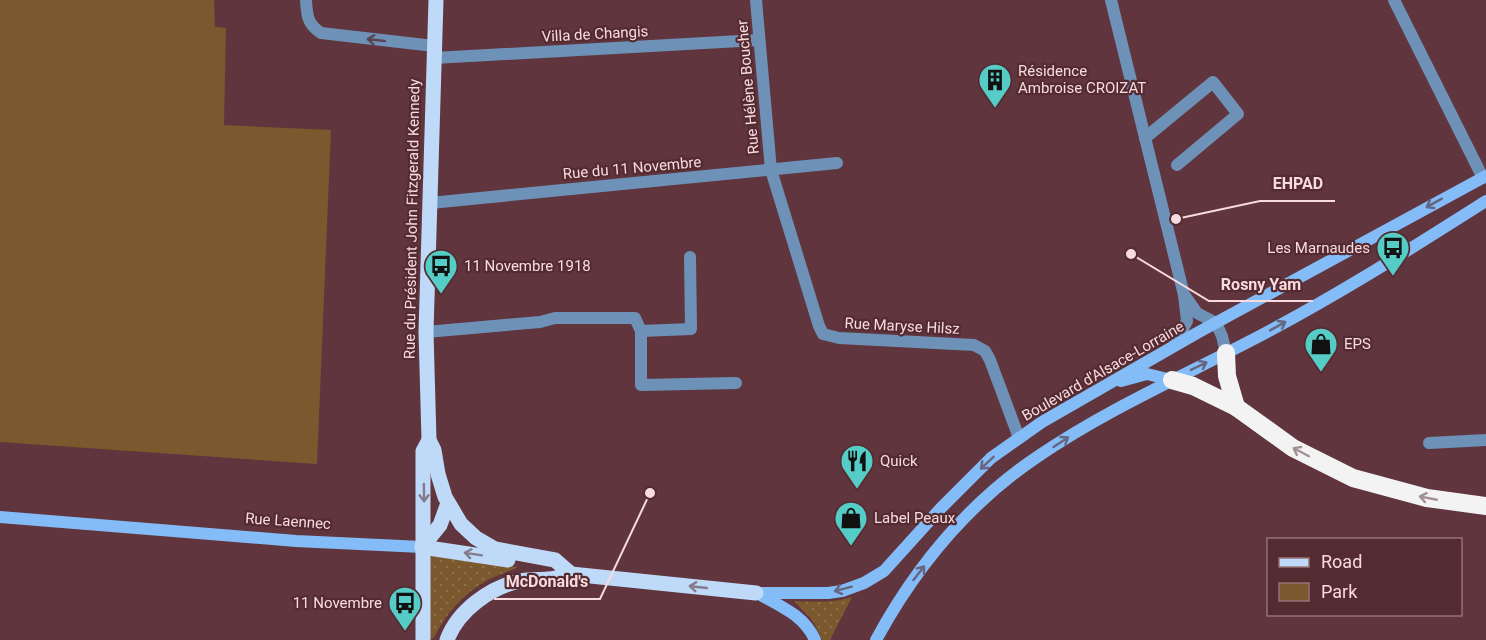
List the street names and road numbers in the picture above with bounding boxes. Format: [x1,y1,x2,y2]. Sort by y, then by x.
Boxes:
street label: Rue Hélène Boucher [733,19,763,155]
street label: Villa de Changis [541,22,649,46]
street label: Rue du Président John Fitzgerald Kennedy [401,79,423,359]
street label: Rue du 11 Novembre [562,153,702,183]
street label: Rue Maryse Hilsz [844,314,960,338]
street label: Boulevard d'Alsace-Lorraine [1019,317,1187,425]
street label: Rue Laennec [245,509,332,533]

